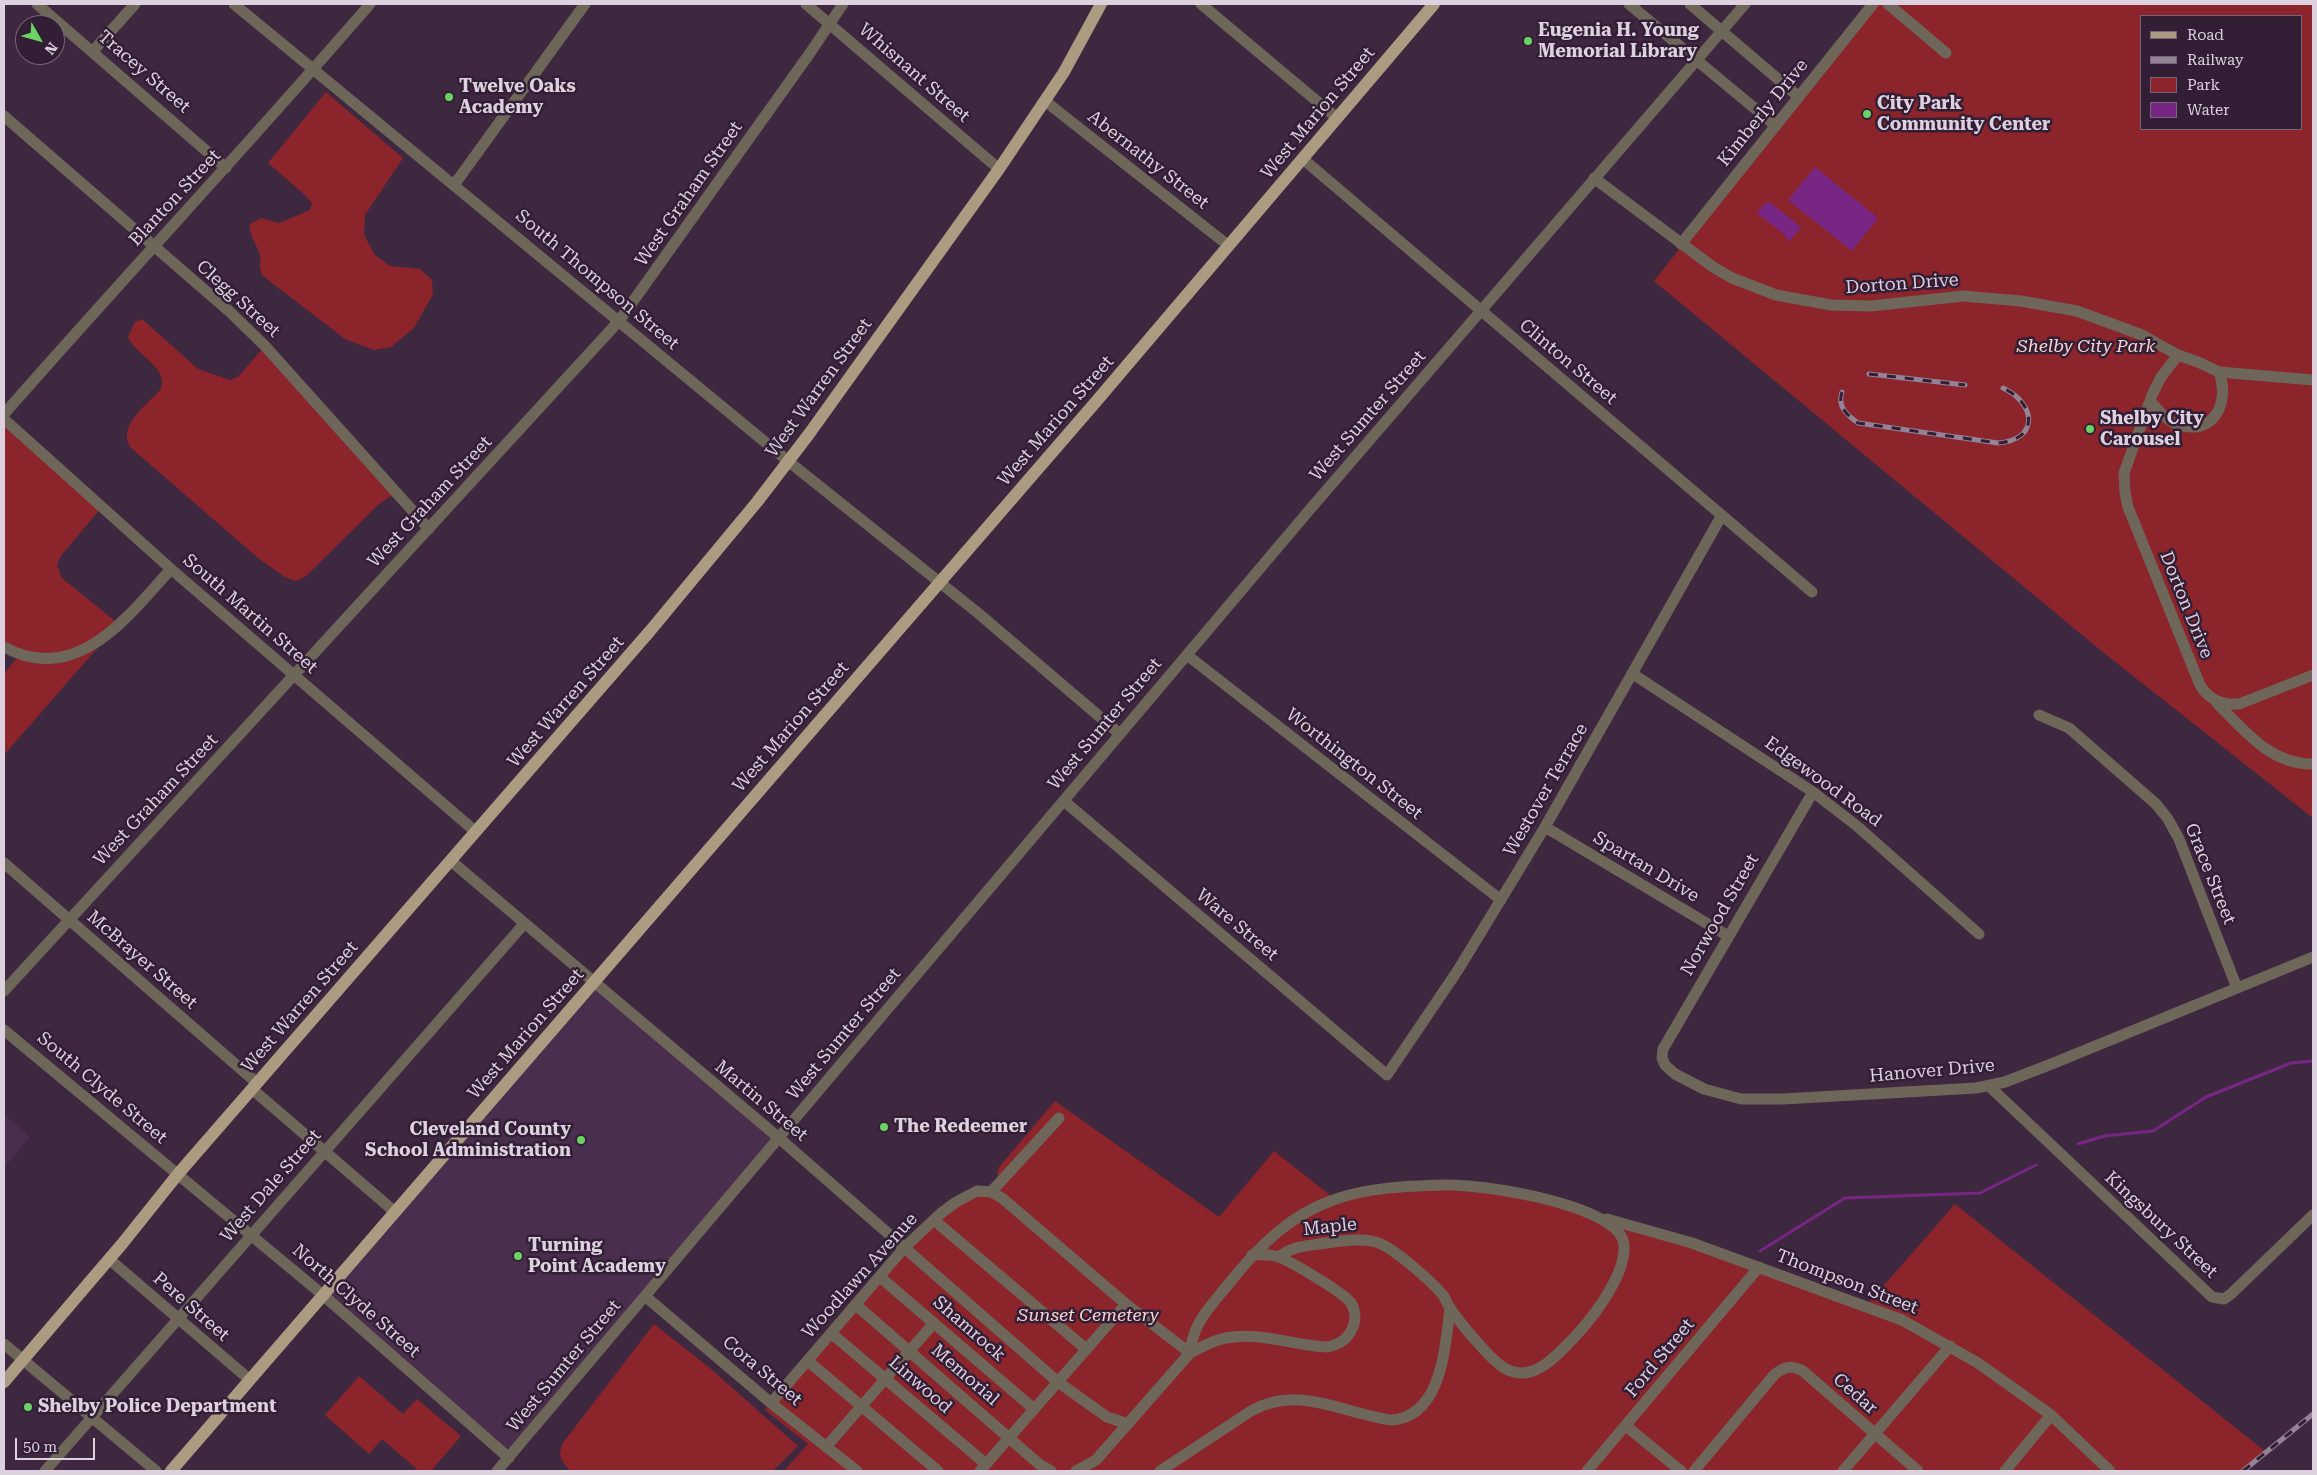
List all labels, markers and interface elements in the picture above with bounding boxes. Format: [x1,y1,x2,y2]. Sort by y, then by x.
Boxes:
north arrow [15,15,65,65]
legend [2140,15,2302,130]
street label: Whisnant Street [854,19,974,127]
place label: Eugenia H. Young Memorial Library [1538,20,1699,62]
street label: Tracey Street [93,26,195,118]
text: Road [2187,26,2224,44]
marker: Eugenia H. Young Memorial Library [1522,35,1534,47]
text: N [41,39,61,58]
street label: West Marion Street [1256,43,1380,183]
text: Railway [2187,51,2244,69]
street label: Kimberly Drive [1713,55,1813,171]
place label: Twelve Oaks Academy [459,76,576,118]
text: Park [2187,76,2220,94]
marker: Twelve Oaks Academy [443,91,455,103]
place label: City Park Community Center [1877,93,2050,136]
text: Water [2187,101,2229,119]
street label: Abernathy Street [1083,106,1213,214]
marker: City Park Community Center [1861,108,1873,120]
street label: West Graham Street [631,117,747,271]
street label: Blanton Street [125,145,225,251]
street label: South Thompson Street [511,205,683,355]
street label: Clegg Street [192,256,284,342]
street label: Dorton Drive [1845,269,1959,299]
street label: West Warren Street [761,314,877,462]
street label: Clinton Street [1515,315,1621,409]
park label: Shelby City Park [2017,336,2155,358]
street label: West Sumter Street [1305,346,1431,486]
street label: West Marion Street [993,351,1119,491]
place label: Shelby City Carousel [2100,408,2204,450]
marker: Shelby City Carousel [2084,423,2096,435]
street label: West Graham Street [363,432,497,572]
street label: Dorton Drive [2155,548,2217,662]
street label: South Martin Street [178,550,322,678]
street label: West Warren Street [503,632,629,772]
street label: West Sumter Street [1043,653,1167,795]
street label: West Marion Street [728,657,854,797]
street label: Worthington Street [1281,704,1427,824]
street label: Westover Terrace [1499,720,1593,860]
street label: West Graham Street [89,730,223,870]
street label: Edgewood Road [1760,732,1886,832]
street label: Grace Street [2180,820,2240,928]
street label: Spartan Drive [1589,827,1703,907]
street label: Norwood Street [1676,850,1764,980]
street label: Ware Street [1192,884,1282,966]
street label: McBrayer Street [82,906,202,1014]
street label: West Warren Street [237,937,363,1077]
street label: West Sumter Street [782,963,906,1105]
street label: West Marion Street [463,964,589,1104]
street label: South Clyde Street [33,1027,171,1149]
street label: Hanover Drive [1868,1055,1996,1087]
street label: Martin Street [710,1056,812,1146]
place label: The Redeemer [894,1116,1027,1138]
place label: Cleveland County School Administration [365,1119,571,1162]
marker: The Redeemer [878,1121,890,1133]
street label: West Dale Street [216,1125,326,1247]
marker: Cleveland County School Administration [575,1134,587,1146]
street label: Kingsbury Street [2100,1167,2222,1283]
street label: Woodlawn Avenue [798,1209,922,1343]
street label: Maple [1302,1213,1358,1241]
place label: Turning Point Academy [528,1235,666,1278]
street label: North Clyde Street [288,1240,424,1362]
street label: Thompson Street [1773,1245,1921,1319]
marker: Turning Point Academy [512,1250,524,1262]
street label: Pere Street [148,1268,234,1346]
street label: Shamrock [928,1292,1010,1366]
street label: West Sumter Street [502,1295,626,1437]
park label: Sunset Cemetery [1017,1305,1159,1327]
street label: Ford Street [1621,1314,1699,1402]
street label: Cora Street [718,1331,806,1411]
street label: Memorial [927,1340,1003,1410]
street label: Linwood [884,1352,956,1418]
street label: Cedar [1828,1369,1882,1419]
place label: Shelby Police Department [38,1396,276,1418]
marker: Shelby Police Department [22,1401,34,1413]
scale bar [18,1428,98,1460]
text: 50 m [23,1438,57,1456]

